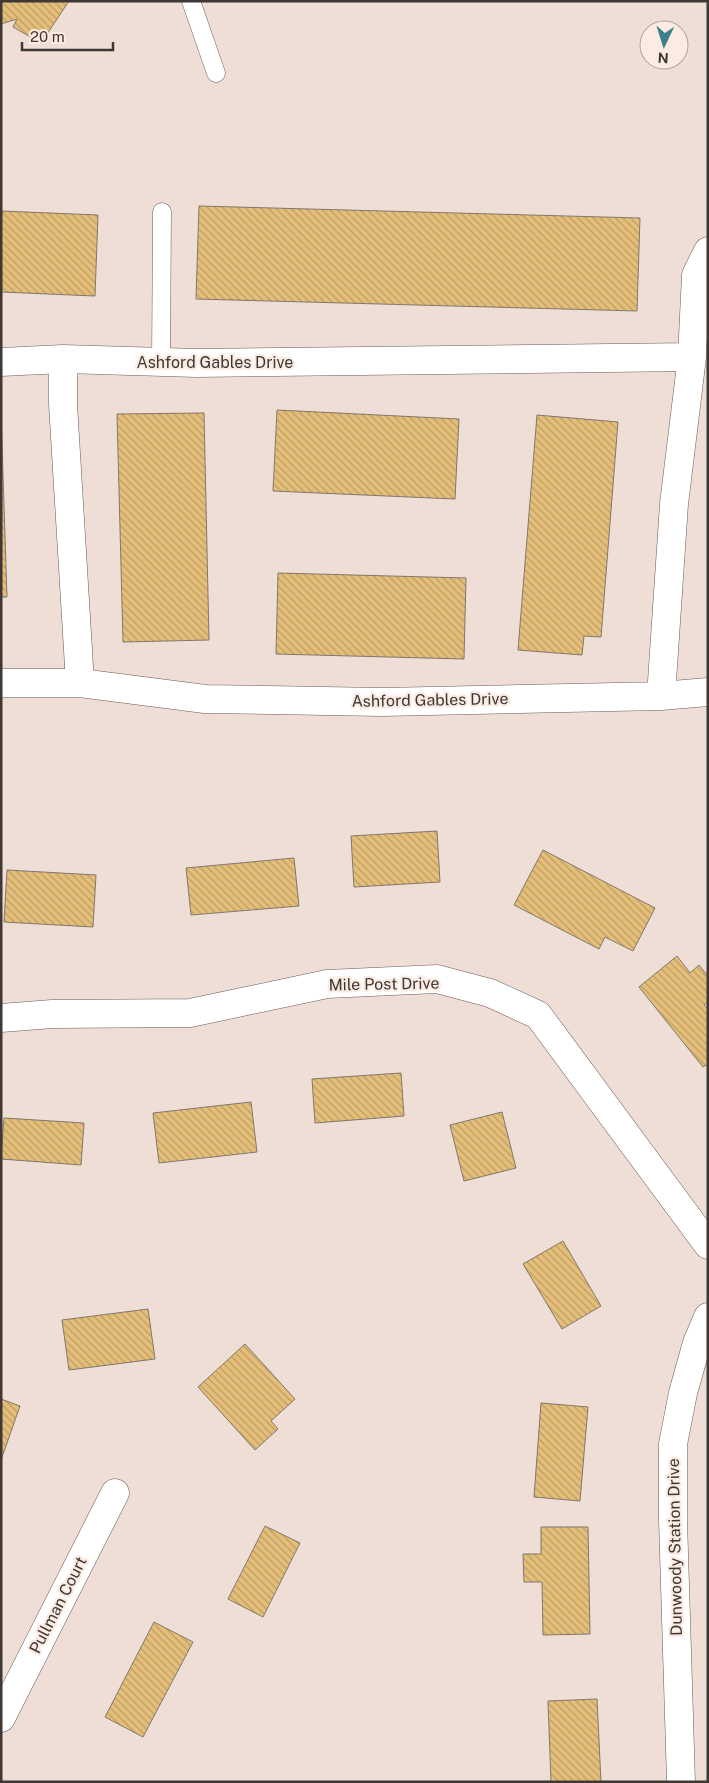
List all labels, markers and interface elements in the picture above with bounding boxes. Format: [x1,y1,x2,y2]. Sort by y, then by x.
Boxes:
scale bar [22,20,114,52]
north arrow [639,20,689,70]
text: 20 m [30,28,65,45]
text: N [657,50,669,66]
street label: Ashford Gables Drive [137,353,293,372]
street label: Ashford Gables Drive [351,689,509,711]
street label: Mile Post Drive [328,974,440,994]
street label: Dunwoody Station Drive [664,1458,686,1636]
street label: Pullman Court [25,1553,91,1657]

